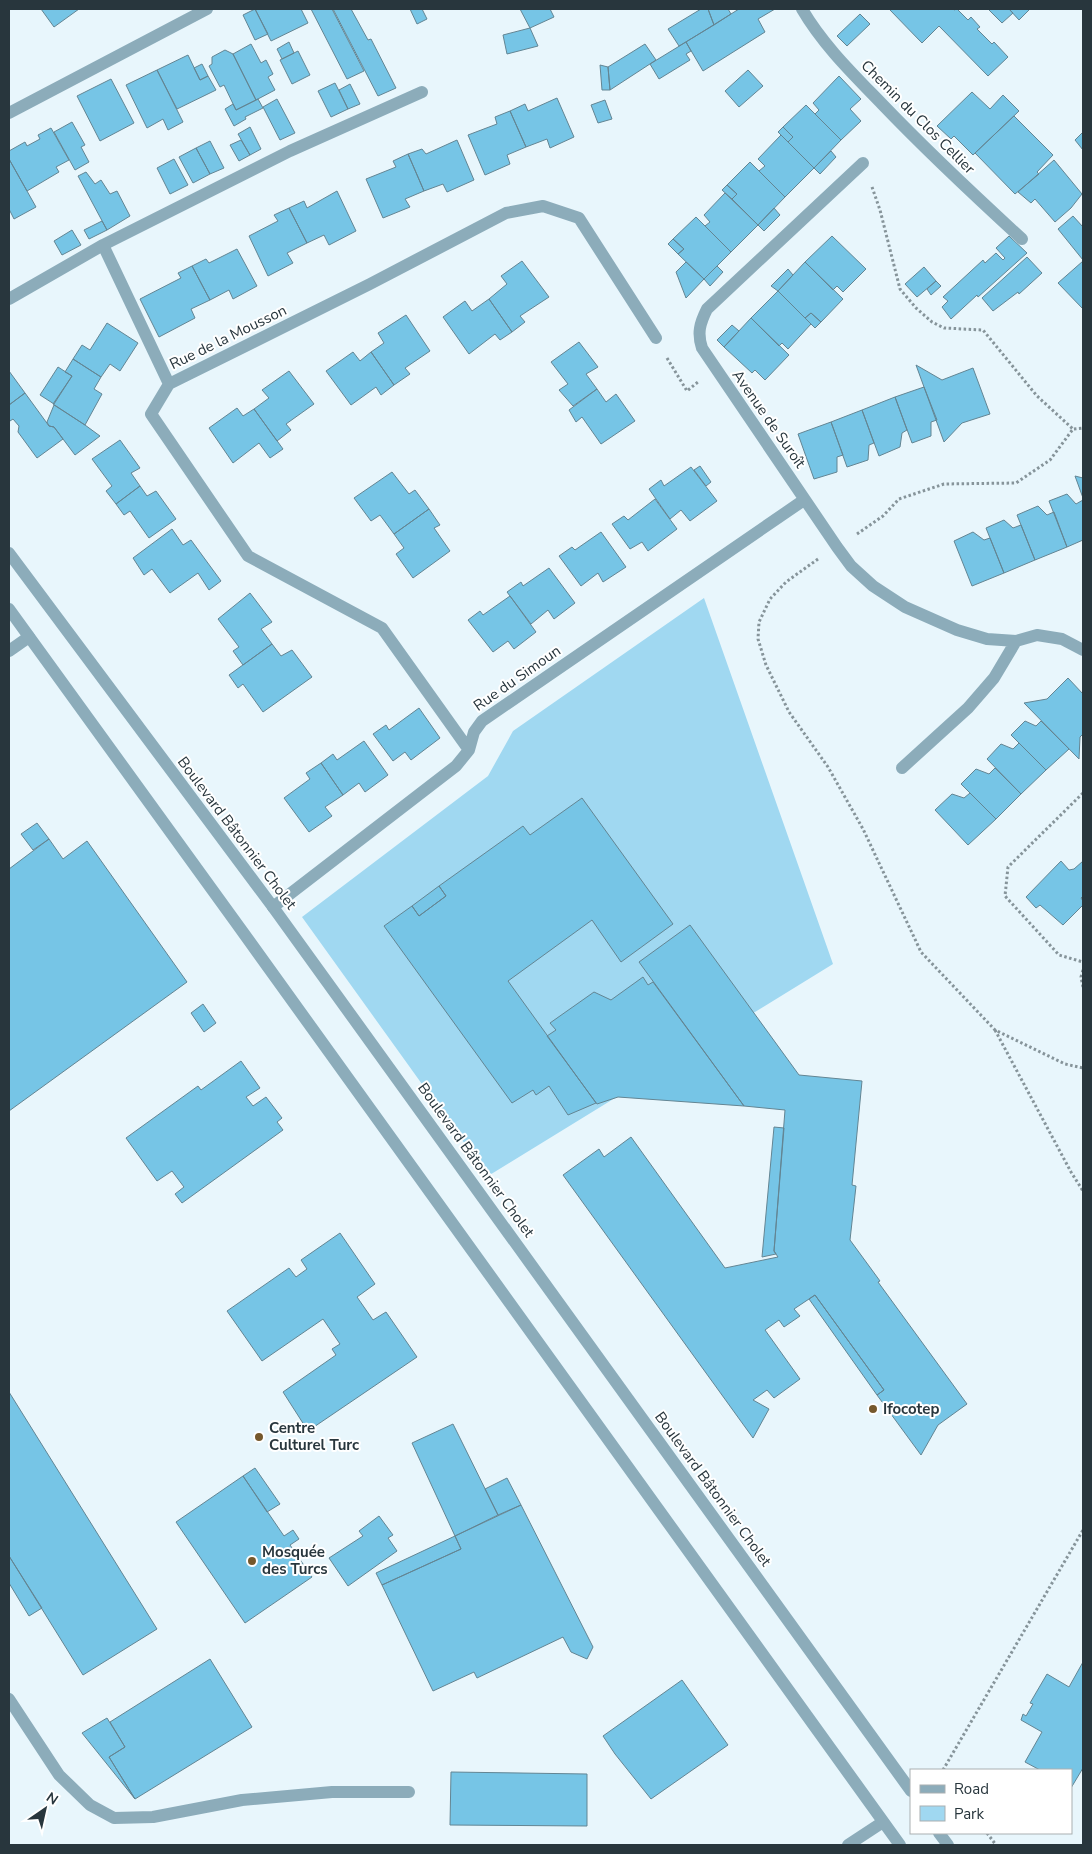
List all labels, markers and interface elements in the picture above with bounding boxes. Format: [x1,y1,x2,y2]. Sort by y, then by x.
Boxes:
street label: Chemin du Clos Cellier [857,56,980,179]
street label: Rue de la Mousson [166,300,290,374]
street label: Avenue de Suroît [728,366,811,473]
street label: Rue du Simoun [469,641,565,715]
street label: Boulevard Bâtonnier Cholet [173,753,302,914]
street label: Boulevard Bâtonnier Cholet [413,1079,539,1242]
place label: Ifocotep [883,1399,939,1419]
marker: Ifocotep [867,1403,879,1415]
street label: Boulevard Bâtonnier Cholet [650,1408,776,1571]
place label: Centre Culturel Turc [269,1418,359,1455]
marker: Centre Culturel Turc [253,1431,265,1443]
place label: Mosquée des Turcs [262,1542,328,1579]
marker: Mosquée des Turcs [246,1555,258,1567]
legend [910,1769,1072,1834]
text: Road [954,1779,989,1799]
north arrow [20,1784,70,1834]
text: N [42,1788,62,1809]
text: Park [954,1804,984,1824]

